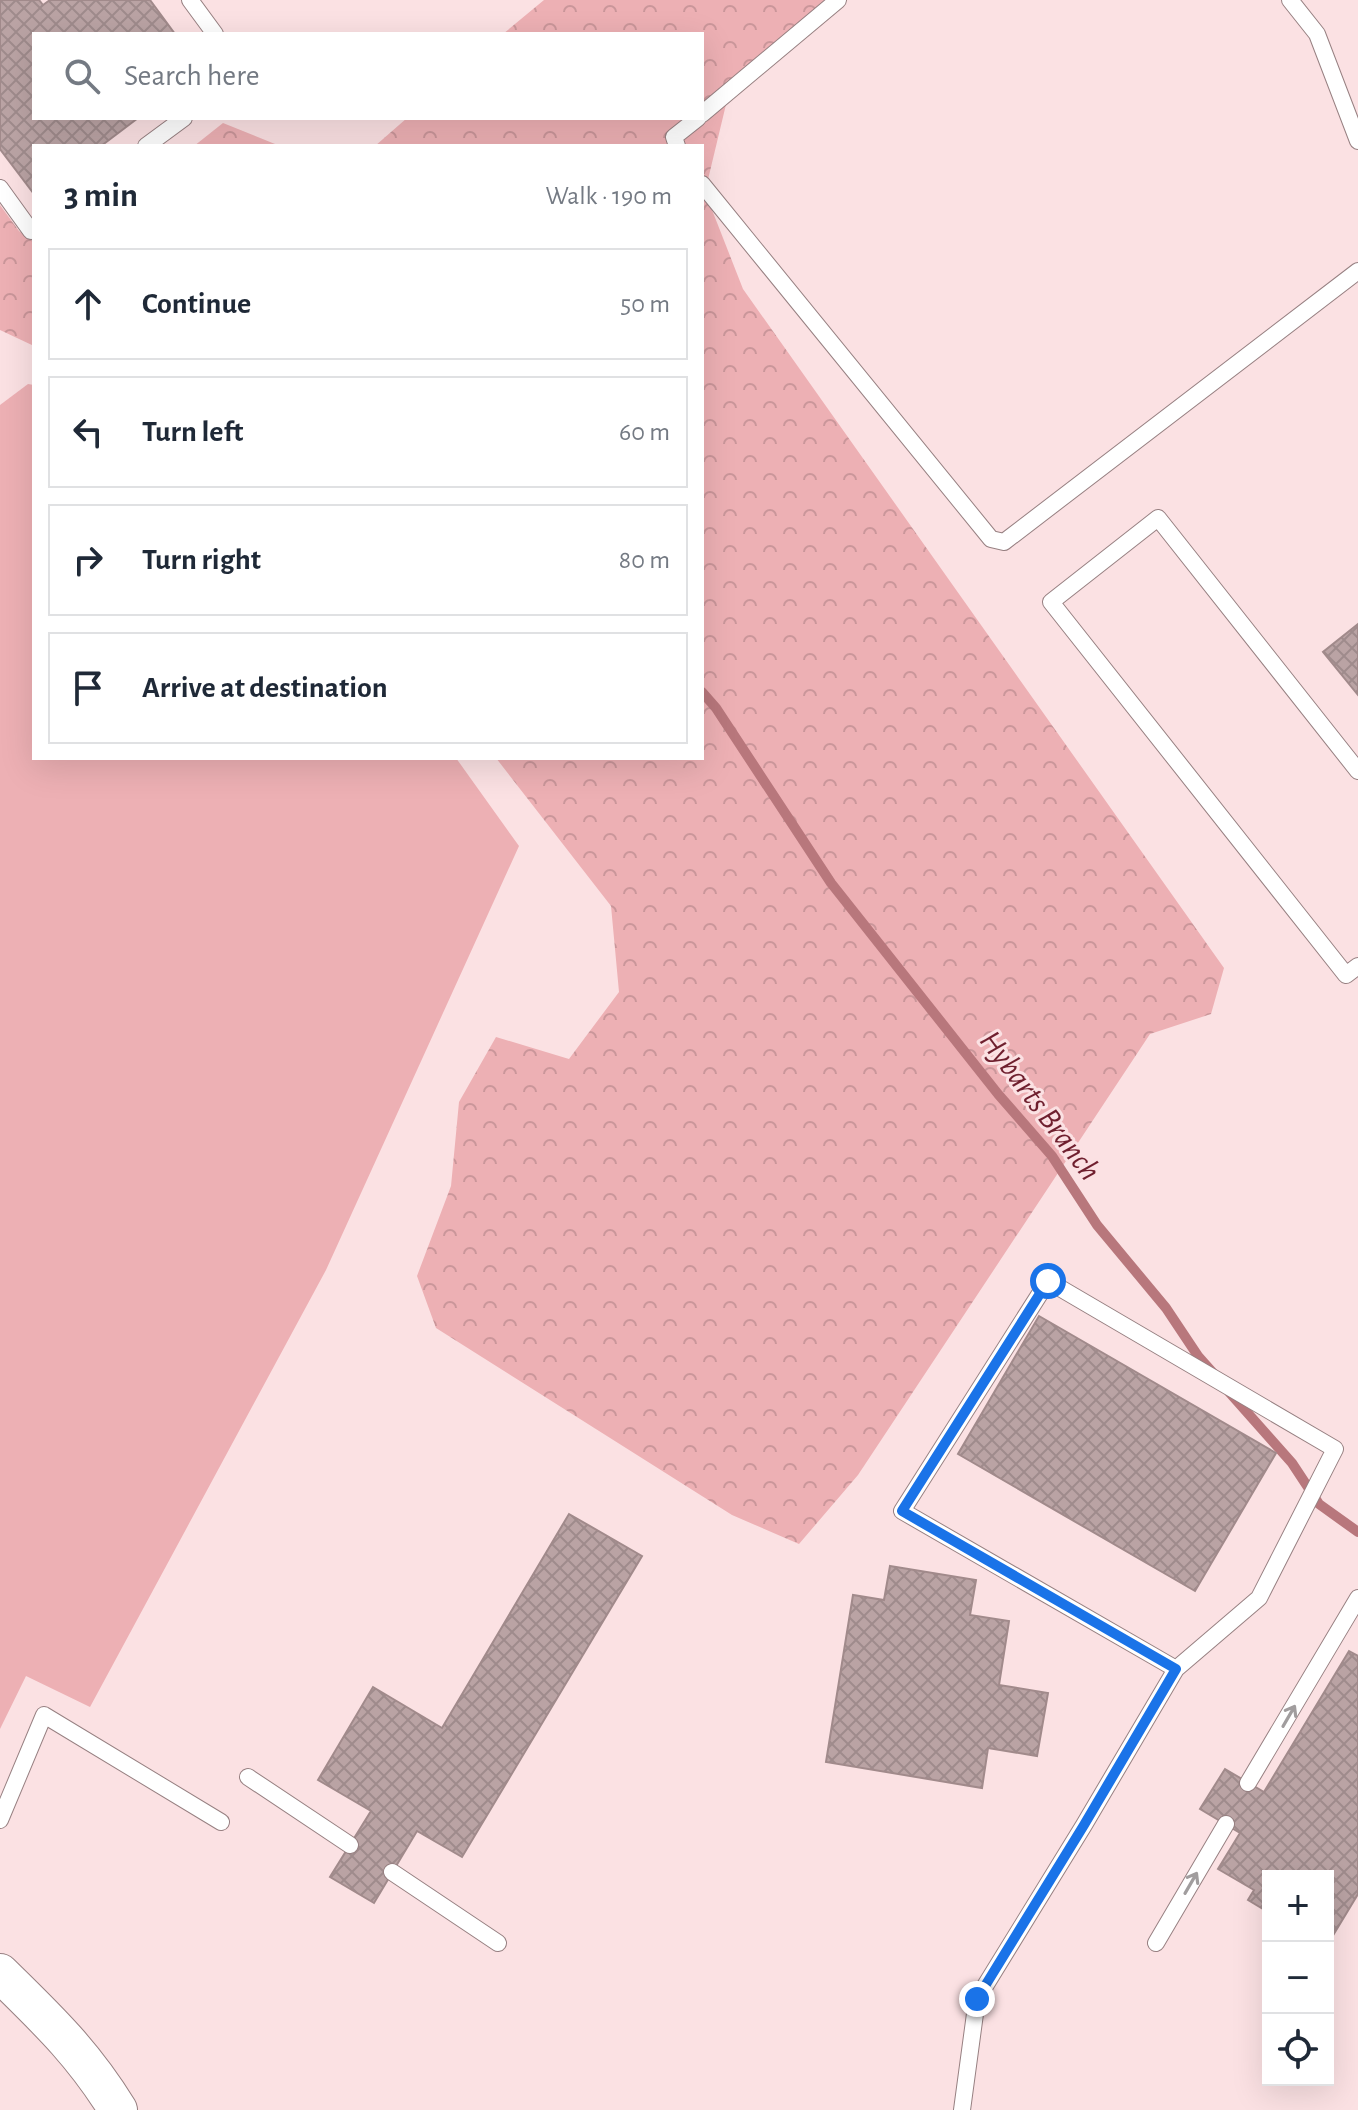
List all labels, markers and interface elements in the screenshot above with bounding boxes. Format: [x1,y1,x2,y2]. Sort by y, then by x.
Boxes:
search box [32,32,704,120]
icon: search [60,54,104,98]
text: Search here [124,61,260,91]
text: 3 min [64,179,138,213]
text: Walk · 190 m [545,183,672,209]
icon: ahead [66,282,110,326]
text: Continue [142,289,251,319]
text: 50 m [620,291,670,317]
icon: left [66,410,110,454]
text: Turn left [142,417,243,447]
text: 60 m [619,419,670,445]
icon: right [66,538,110,582]
text: Turn right [142,545,261,575]
text: 80 m [619,547,670,573]
icon: arrive [66,666,110,710]
text: Arrive at destination [142,673,388,703]
water label: Hybarts Branch [974,1025,1107,1186]
route start [1030,1263,1066,1299]
one-way arrow [1281,1705,1297,1728]
map controls [1262,1870,1334,2086]
button: + [1262,1870,1334,1942]
one-way arrow [1184,1872,1199,1896]
button: − [1262,1942,1334,2014]
route end [959,1981,995,2017]
button: locate [1262,2014,1334,2086]

